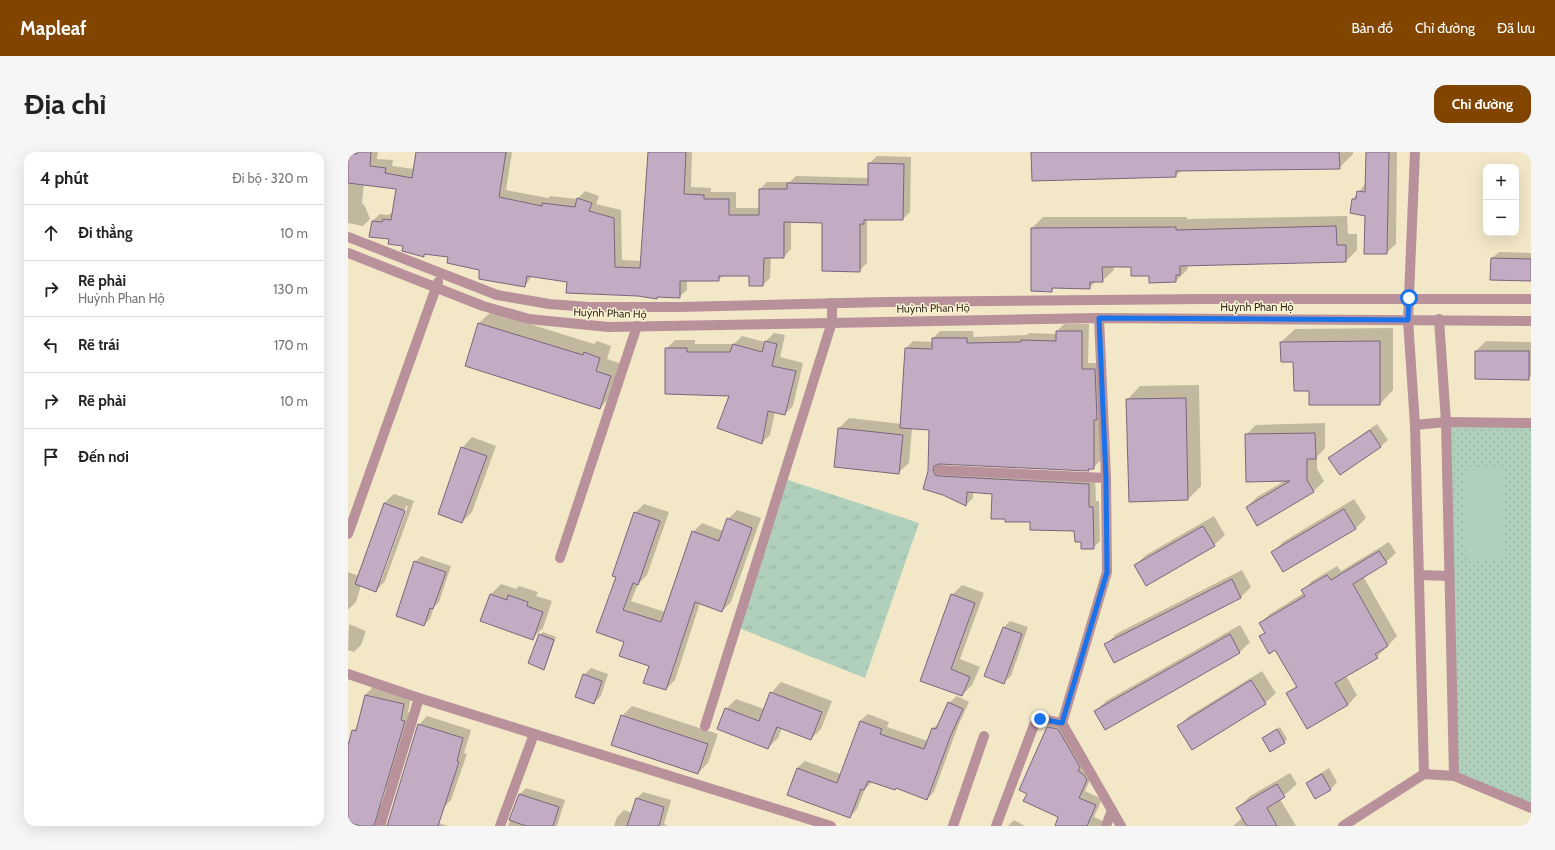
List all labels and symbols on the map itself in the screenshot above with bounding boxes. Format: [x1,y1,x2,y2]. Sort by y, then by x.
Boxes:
route start [1400,289,1418,307]
street label: Huỳnh Phan Hộ [896,300,970,316]
street label: Huỳnh Phan Hộ [1220,300,1294,314]
street label: Huỳnh Phan Hộ [573,305,647,321]
route end [1031,710,1049,728]

